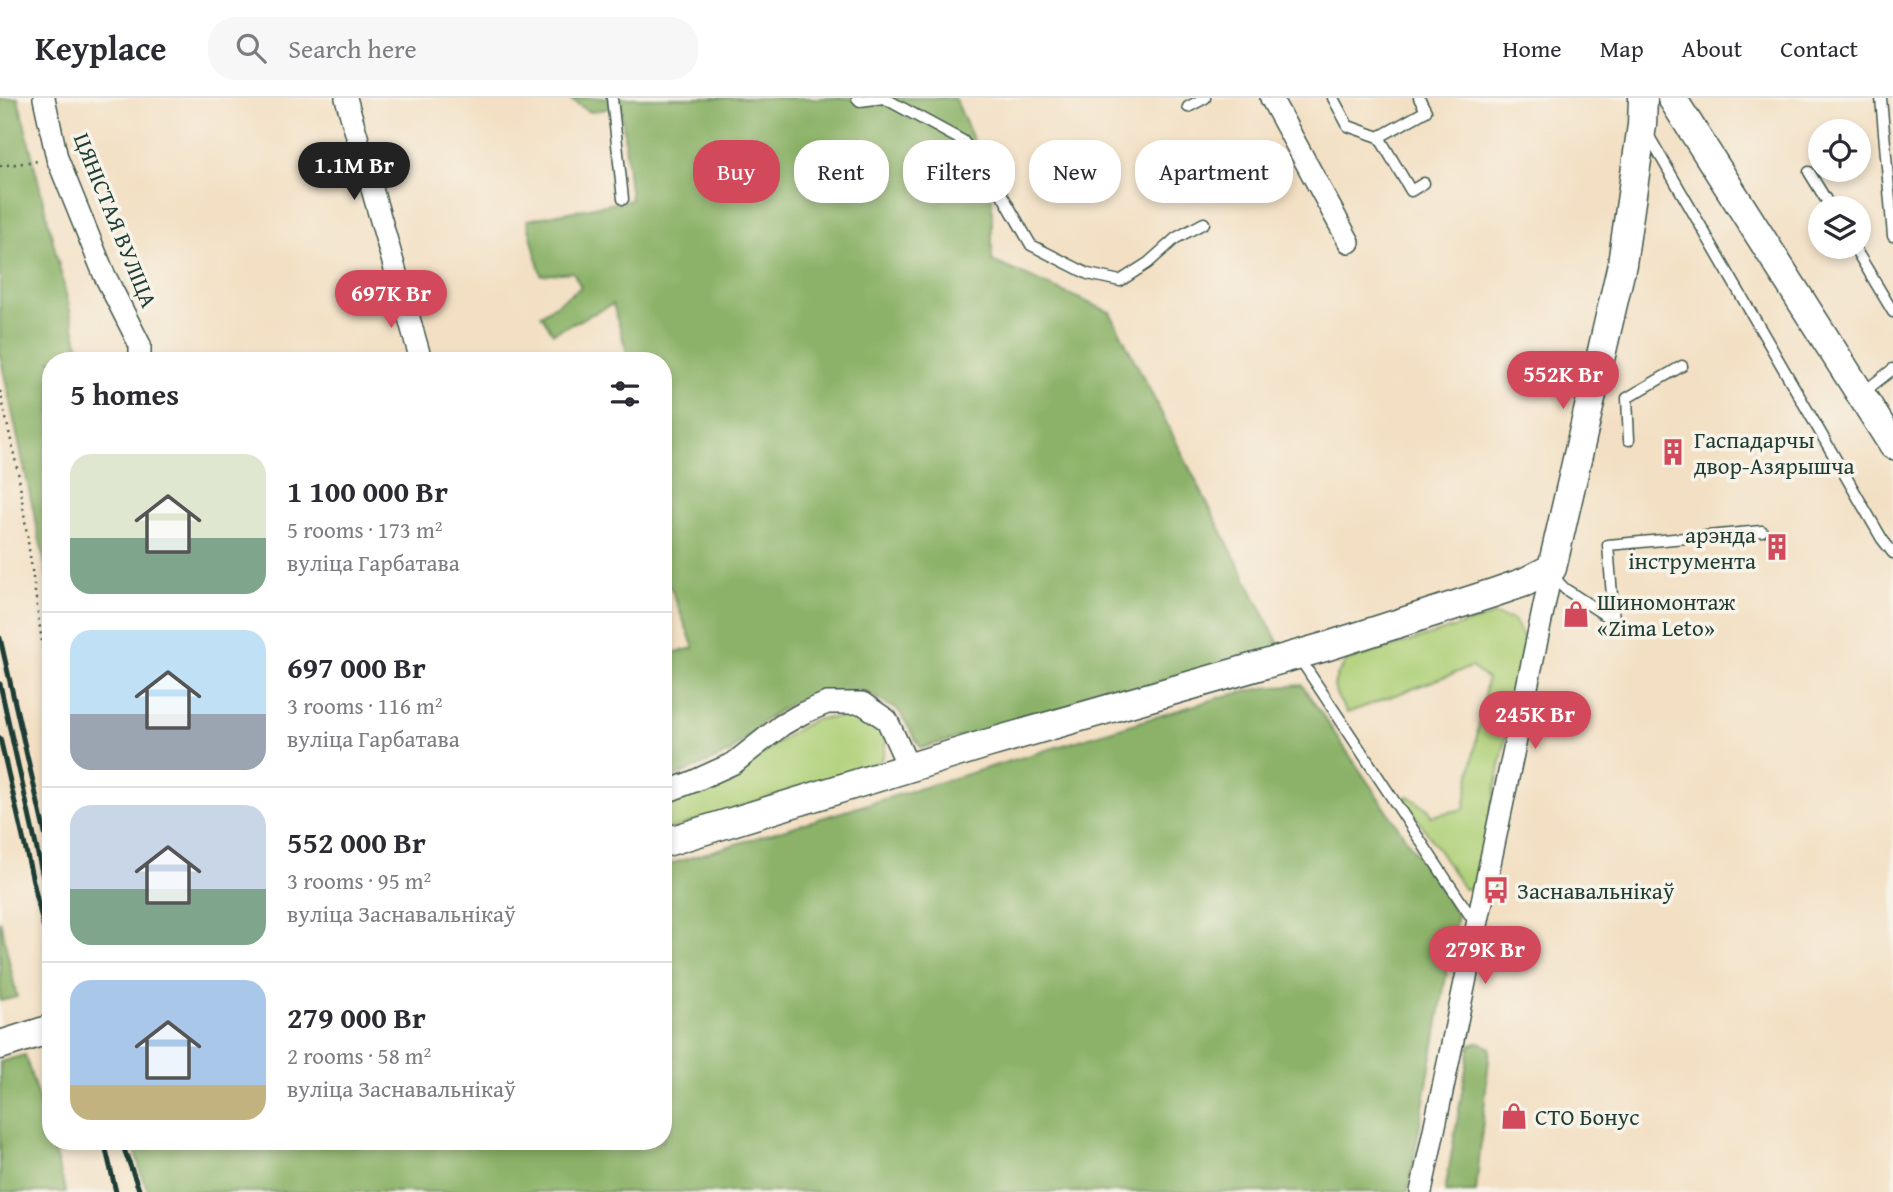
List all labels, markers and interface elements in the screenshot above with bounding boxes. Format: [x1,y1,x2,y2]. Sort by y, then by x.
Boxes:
search box [208,17,698,80]
text: Keyplace [35,24,166,72]
icon: search [232,29,270,67]
text: Search here [288,29,417,68]
text: Home [1503,31,1562,66]
text: Map [1600,31,1644,66]
text: About [1682,31,1742,66]
text: Contact [1780,31,1858,66]
map controls [1808,119,1871,259]
button: locate [1808,119,1871,182]
street label: ЦЯНІСТАЯ ВУЛІЦА [66,128,166,312]
chip: Buy [693,140,780,203]
chip: Rent [794,140,889,203]
chip: Filters [903,140,1015,203]
chip: New [1029,140,1121,203]
chip: Apartment [1135,140,1293,203]
pin: 1.1M Br [289,142,419,202]
text: 1.1M Br [314,148,394,181]
button: layers [1808,196,1871,259]
pin: 697K Br [326,271,456,330]
text: 697K Br [351,276,431,309]
pin: 552K Br [1498,352,1628,411]
text: 552K Br [1523,357,1603,390]
text: 5 homes [70,372,179,416]
icon: filters [606,375,644,413]
place label: Гаспадарчы двор-Азярышча [1694,423,1855,482]
building icon: Гаспадарчы двор-Азярышча [1658,437,1688,467]
text: 1 100 000 Br [287,469,448,513]
icon: home [126,482,210,566]
text: 5 rooms · 173 m² [287,513,442,546]
place label: арэнда інструмента [1628,518,1756,577]
building icon: арэнда інструмента [1762,532,1792,562]
text: вуліца Гарбатава [287,546,460,579]
place label: Шиномонтаж «Zima Leto» [1597,585,1736,644]
shop icon: Шиномонтаж «Zima Leto» [1561,599,1591,629]
text: 697 000 Br [287,645,426,689]
icon: home [126,658,210,742]
text: 3 rooms · 116 m² [287,689,442,722]
pin: 245K Br [1470,692,1600,751]
text: 245K Br [1495,697,1575,730]
text: вуліца Гарбатава [287,722,460,755]
text: 552 000 Br [287,820,426,864]
icon: home [126,833,210,917]
text: 3 rooms · 95 m² [287,864,431,897]
place label: Заснавальнікаў [1517,874,1675,907]
bus stop icon: Заснавальнікаў [1481,875,1511,905]
text: вуліца Заснавальнікаў [287,897,516,930]
pin: 279K Br [1420,926,1550,986]
text: 279K Br [1445,932,1525,965]
text: 279 000 Br [287,995,426,1039]
icon: home [126,1008,210,1092]
text: 2 rooms · 58 m² [287,1039,431,1072]
text: вуліца Заснавальнікаў [287,1072,516,1105]
place label: СТО Бонус [1535,1100,1639,1133]
shop icon: СТО Бонус [1499,1101,1529,1131]

